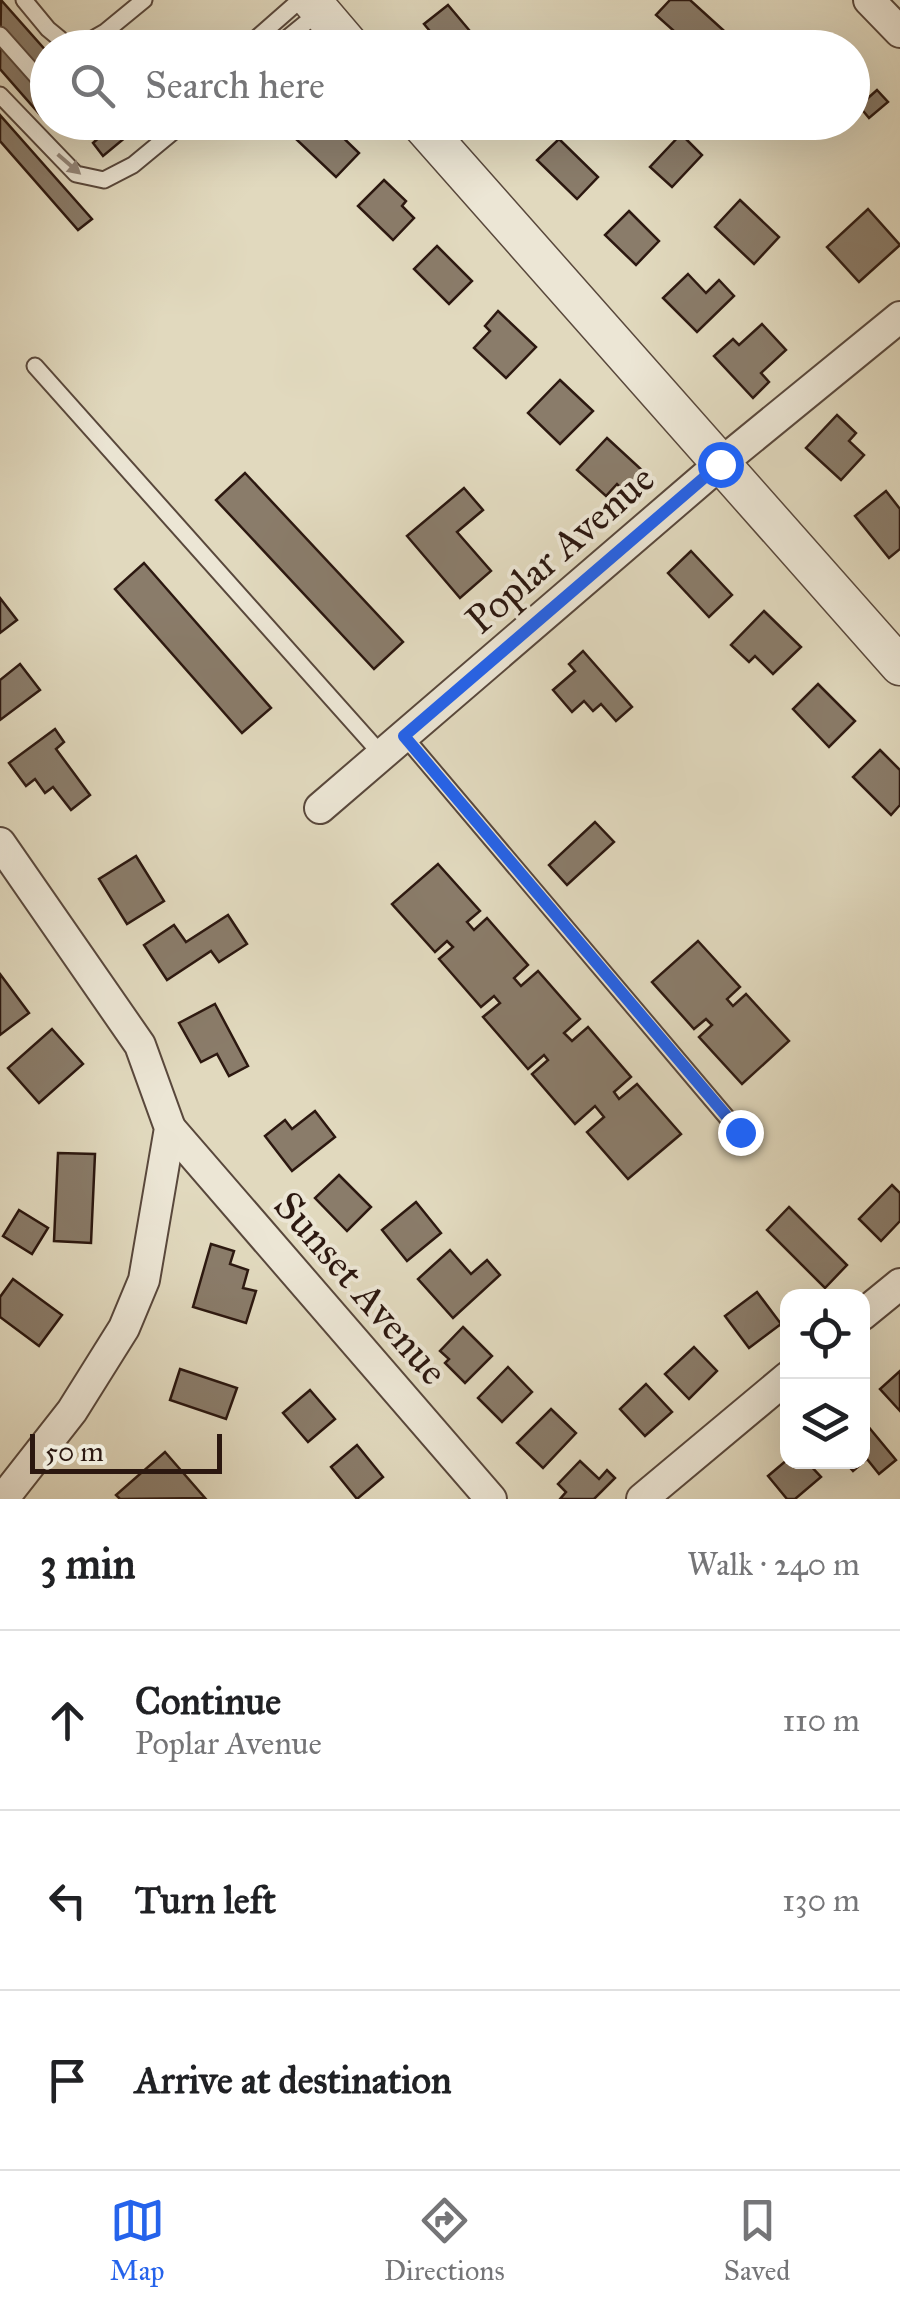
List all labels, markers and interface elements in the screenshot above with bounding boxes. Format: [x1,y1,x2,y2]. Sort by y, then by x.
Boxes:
search box [30,30,870,140]
icon: search [65,58,120,113]
text: Search here [145,62,325,108]
one-way arrow [56,153,81,175]
route start [698,442,744,488]
street label: Poplar Avenue [456,454,664,644]
route end [718,1110,764,1156]
street label: Sunset Avenue [264,1181,458,1395]
map controls [780,1289,870,1469]
button: locate [780,1289,870,1379]
button: layers [780,1379,870,1469]
scale bar [30,1429,222,1474]
text: 50 m [45,1434,104,1469]
text: 3 min [40,1538,135,1590]
text: Walk · 240 m [687,1545,860,1584]
text: Continue [135,1678,281,1724]
icon: ahead [40,1693,95,1748]
text: 110 m [782,1701,860,1740]
text: Poplar Avenue [135,1724,322,1763]
icon: left [40,1873,95,1928]
text: Turn left [135,1877,276,1923]
text: 130 m [782,1881,860,1920]
icon: arrive [40,2053,95,2108]
text: Arrive at destination [135,2057,452,2103]
tab: Map [110,2193,165,2288]
tab: Directions [384,2193,505,2288]
tab: Saved [724,2193,790,2288]

